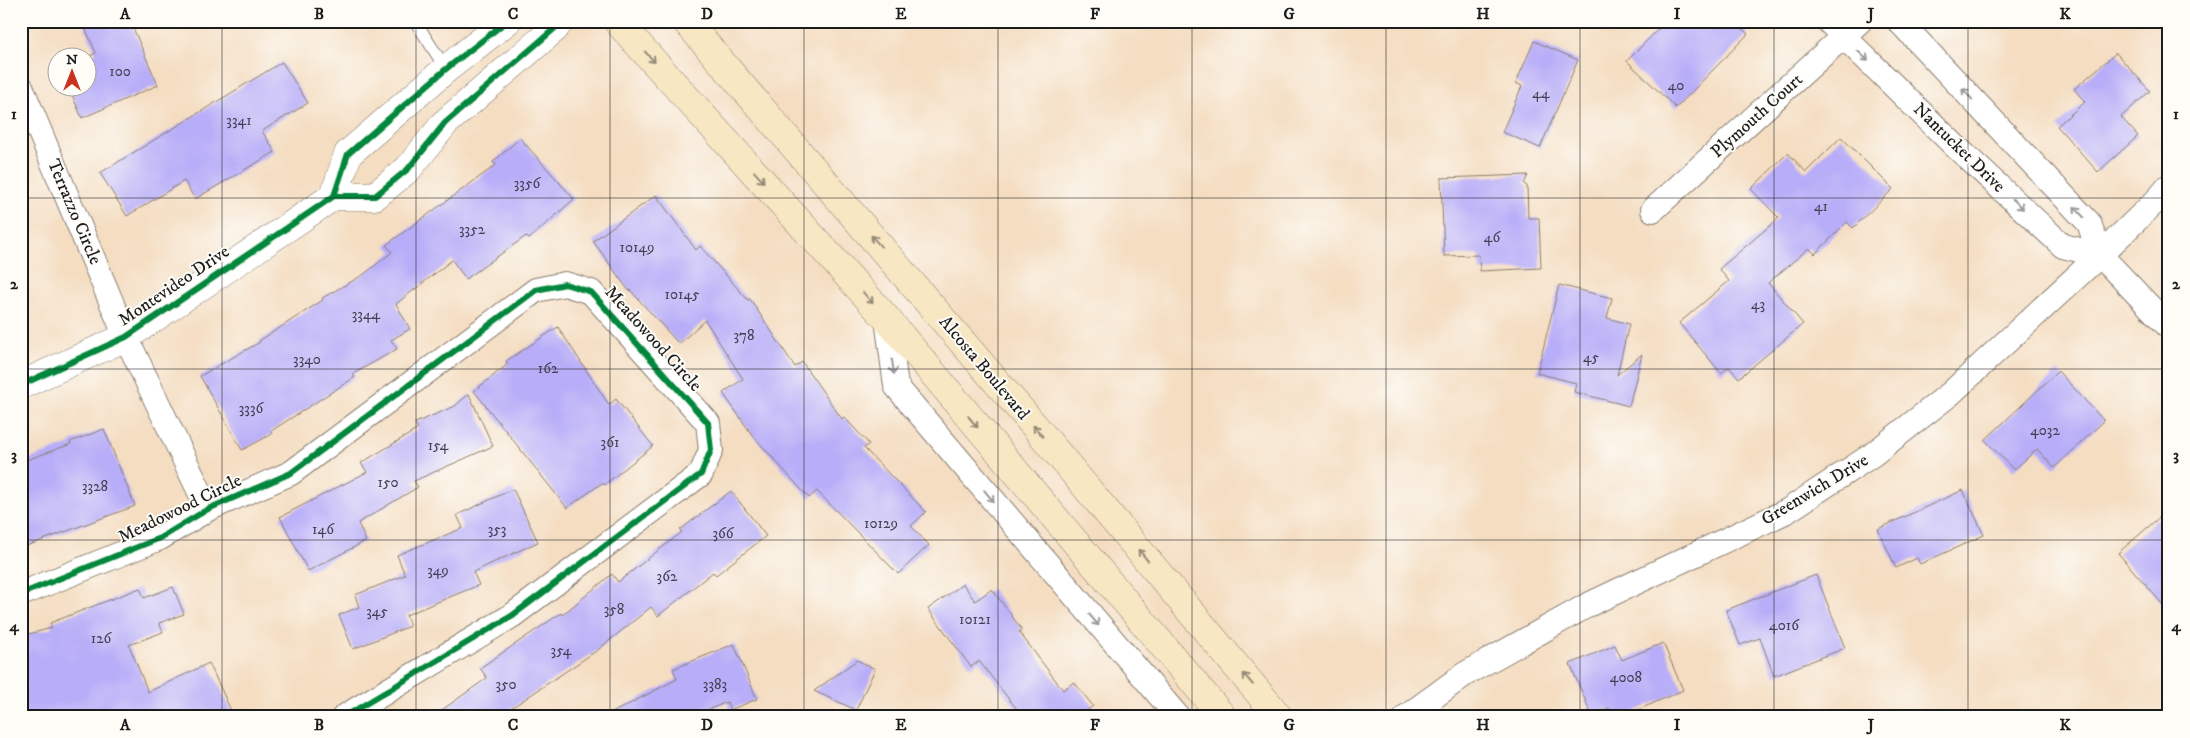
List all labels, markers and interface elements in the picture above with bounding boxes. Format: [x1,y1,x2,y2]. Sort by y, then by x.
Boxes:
text: A [119,4,131,24]
text: B [314,4,324,24]
text: C [508,4,518,24]
text: D [701,4,713,24]
text: E [895,4,907,24]
text: F [1090,4,1100,24]
text: G [1283,4,1295,24]
text: H [1476,4,1490,24]
text: I [1674,4,1681,24]
text: J [1866,4,1875,24]
text: K [2059,4,2071,24]
north arrow [48,48,98,98]
one-way arrow [644,50,656,63]
one-way arrow [1857,50,1869,62]
text: N [66,51,78,69]
house number: 100 [109,62,131,81]
street label: Plymouth Court [1707,69,1808,163]
house number: 40 [1668,76,1684,95]
house number: 44 [1532,84,1550,103]
one-way arrow [1961,88,1973,101]
street label: Nantucket Drive [1908,99,2010,197]
text: 1 [11,104,17,124]
text: 1 [2173,104,2179,124]
house number: 3341 [226,111,252,130]
street label: Terrazzo Circle [42,156,106,268]
one-way arrow [753,171,765,184]
house number: 3356 [514,174,541,193]
house number: 41 [1814,197,1828,216]
one-way arrow [2012,198,2025,210]
one-way arrow [2073,206,2085,219]
house number: 3352 [459,220,486,239]
house number: 46 [1484,228,1501,247]
one-way arrow [870,234,882,247]
house number: 10149 [619,238,655,257]
street label: Montevideo Drive [114,241,234,331]
text: 2 [10,274,19,294]
text: 2 [2172,274,2181,294]
street label: Meadowood Circle [600,282,706,396]
house number: 10145 [665,285,700,304]
one-way arrow [862,291,874,304]
house number: 43 [1751,295,1765,314]
house number: 3344 [352,305,381,324]
street label: Alcosta Boulevard [934,311,1034,425]
house number: 378 [733,326,755,345]
house number: 45 [1583,348,1600,367]
house number: 3340 [293,350,321,369]
house number: 162 [538,359,559,378]
one-way arrow [889,359,899,375]
house number: 3336 [239,399,264,418]
one-way arrow [968,415,979,428]
house number: 4032 [2030,421,2060,440]
one-way arrow [1033,425,1044,438]
house number: 361 [601,433,619,452]
house number: 154 [428,436,449,455]
text: 3 [11,445,17,465]
text: 3 [2173,445,2179,465]
street label: Greenwich Drive [1758,449,1872,531]
street label: Meadowood Circle [115,470,245,548]
house number: 150 [378,473,398,492]
house number: 3328 [82,477,108,496]
one-way arrow [983,489,995,502]
house number: 10129 [864,514,898,533]
house number: 146 [312,520,335,539]
house number: 353 [488,520,506,539]
house number: 366 [712,524,735,543]
one-way arrow [1138,549,1149,562]
house number: 349 [427,561,449,580]
house number: 362 [657,567,678,586]
house number: 358 [604,600,624,619]
house number: 345 [366,602,388,621]
house number: 10121 [959,610,991,629]
one-way arrow [1088,613,1100,626]
text: 4 [8,616,19,636]
house number: 4016 [1769,616,1800,635]
text: 4 [2170,616,2181,636]
house number: 126 [91,629,113,648]
house number: 354 [551,641,572,660]
house number: 4008 [1610,668,1642,687]
one-way arrow [1242,673,1253,686]
house number: 350 [495,675,517,694]
house number: 3383 [703,675,727,694]
text: A [119,715,131,735]
text: B [314,715,324,735]
text: C [508,715,518,735]
text: D [701,715,713,735]
text: E [895,715,907,735]
text: F [1090,715,1100,735]
text: G [1283,715,1295,735]
text: H [1476,715,1490,735]
text: I [1674,715,1681,735]
text: J [1866,715,1875,735]
text: K [2059,715,2071,735]

